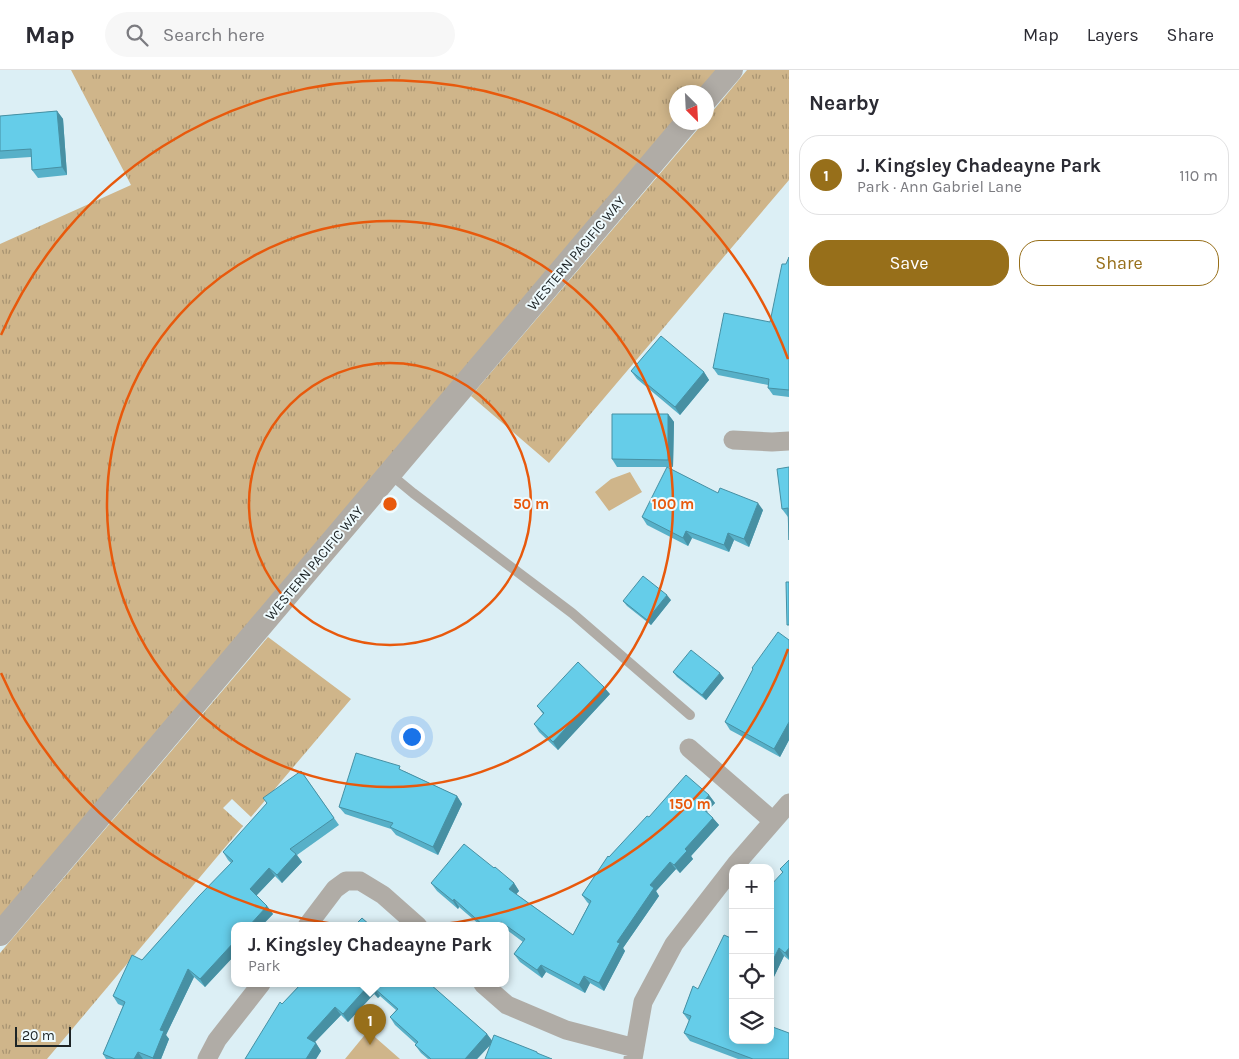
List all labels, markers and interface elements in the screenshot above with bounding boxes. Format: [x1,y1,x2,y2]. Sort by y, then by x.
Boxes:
search box [105,12,455,57]
text: Map [25,21,75,49]
icon: search [123,21,151,49]
text: Search here [163,24,265,46]
text: Map [1023,24,1059,46]
text: Layers [1087,24,1139,46]
text: Share [1167,24,1214,46]
north arrow [669,85,714,130]
text: Nearby [809,91,879,115]
text: J. Kingsley Chadeayne Park [857,155,1101,177]
text: 1 [823,166,829,185]
text: 110 m [1179,166,1218,185]
text: Park · Ann Gabriel Lane [857,177,1022,196]
street label: WESTERN PACIFIC WAY [524,193,629,314]
button: Save [809,240,1009,286]
button: Share [1019,240,1219,286]
centre of rings [381,495,399,513]
text: 50 m [513,495,549,513]
text: 100 m [652,495,694,513]
street label: WESTERN PACIFIC WAY [262,503,367,624]
your location [399,724,425,750]
text: 150 m [669,795,711,813]
map controls [729,864,774,1044]
button: + [729,864,774,909]
button: − [729,909,774,954]
popup [231,922,509,987]
text: J. Kingsley Chadeayne Park [248,934,492,956]
button: locate [729,954,774,999]
text: Park [248,956,280,975]
button: layers [729,999,774,1044]
pin: 1 [354,1004,386,1045]
scale bar [15,1024,71,1047]
text: 20 m [22,1027,55,1044]

